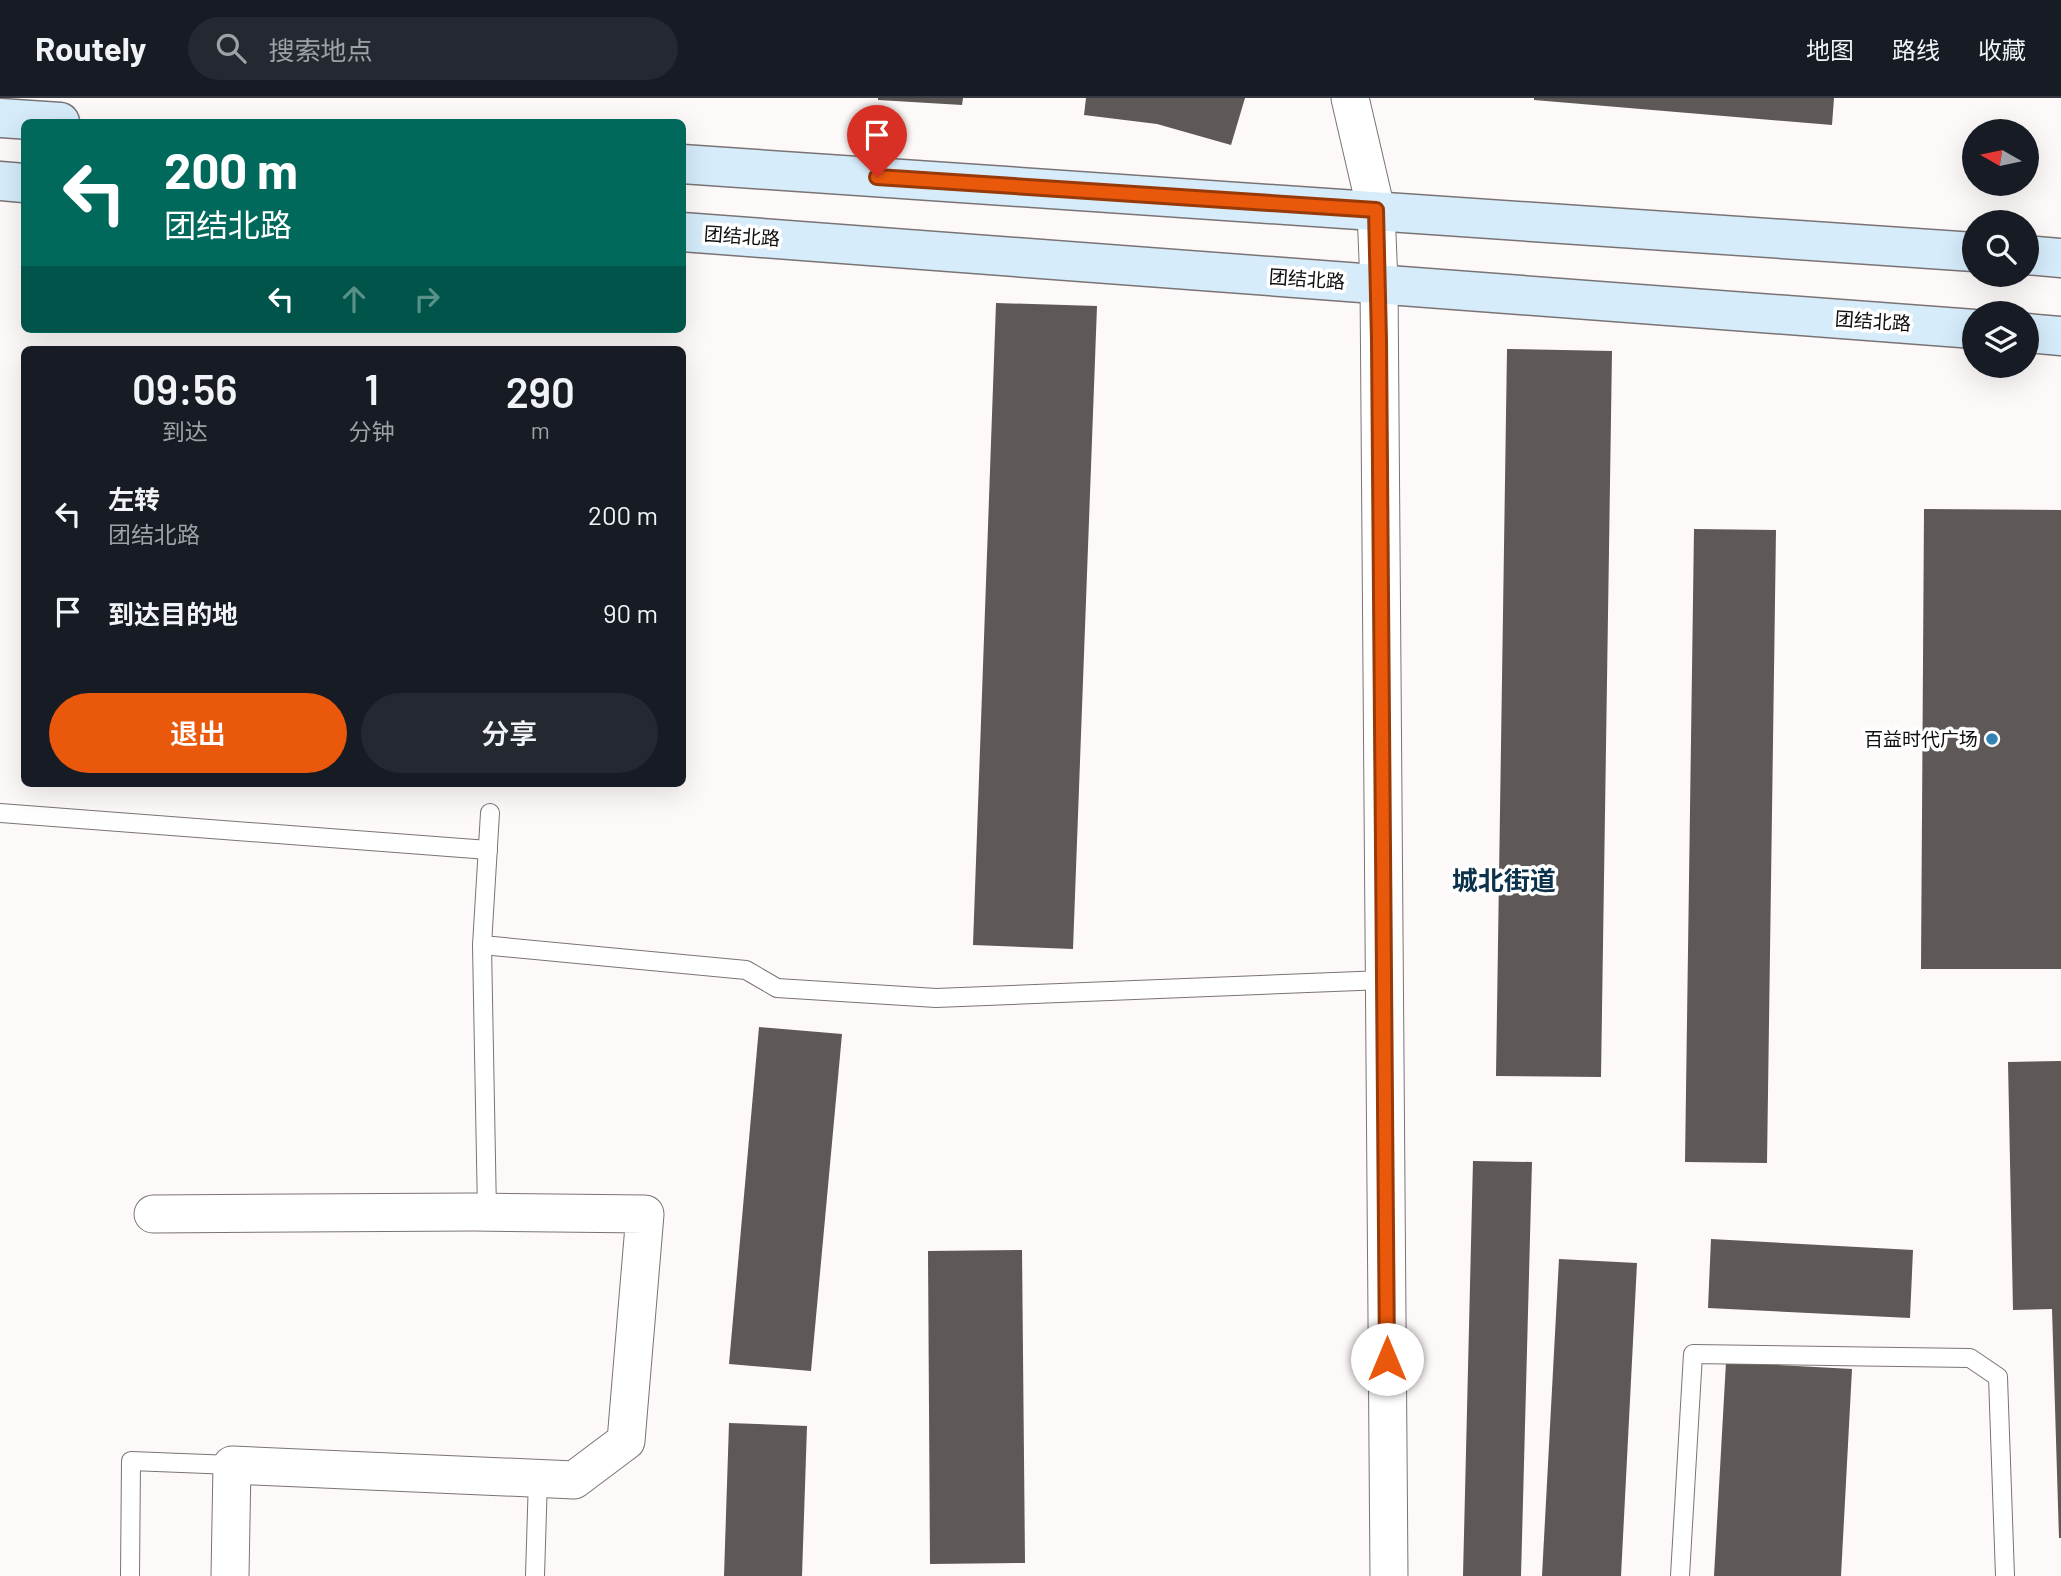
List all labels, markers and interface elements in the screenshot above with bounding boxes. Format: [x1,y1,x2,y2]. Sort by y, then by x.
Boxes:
search box [188,17,678,80]
text: Routely [35,28,146,68]
icon: search [212,29,250,67]
text: 搜索地点 [268,34,372,65]
text: 地图 [1806,35,1854,64]
text: 路线 [1892,35,1940,64]
text: 收藏 [1978,35,2026,64]
pin [847,105,907,177]
icon: arrive [858,116,896,154]
north arrow [1962,119,2039,196]
map controls [1962,119,2039,378]
text: 200 m [164,140,298,199]
icon: left [49,147,140,238]
text: 团结北路 [164,205,292,243]
button: search [1962,210,2039,287]
street label: 团结北路 [703,221,781,250]
street label: 团结北路 [1268,264,1346,293]
icon: left [262,280,300,318]
icon: ahead [335,280,373,318]
icon: right [408,280,446,318]
button: layers [1962,301,2039,378]
street label: 团结北路 [1834,306,1912,335]
text: 09:56 [132,363,238,413]
text: 1 [364,363,379,413]
text: 290 [506,366,575,416]
text: m [531,416,550,444]
text: 到达 [162,417,208,445]
text: 分钟 [349,417,395,445]
text: 左转 [108,483,160,514]
icon: left [49,495,87,533]
text: 200 m [588,499,658,530]
text: 团结北路 [108,520,200,548]
icon: arrive [49,593,87,631]
text: 90 m [603,597,658,628]
text: 到达目的地 [108,598,238,629]
button: 退出 [49,693,347,773]
button: 分享 [361,693,658,773]
place label: 百益时代广场 [1864,727,1978,750]
marker: 百益时代广场 [1984,731,2000,747]
district label: 城北街道 [1452,864,1556,895]
position arrow [1350,1322,1424,1396]

